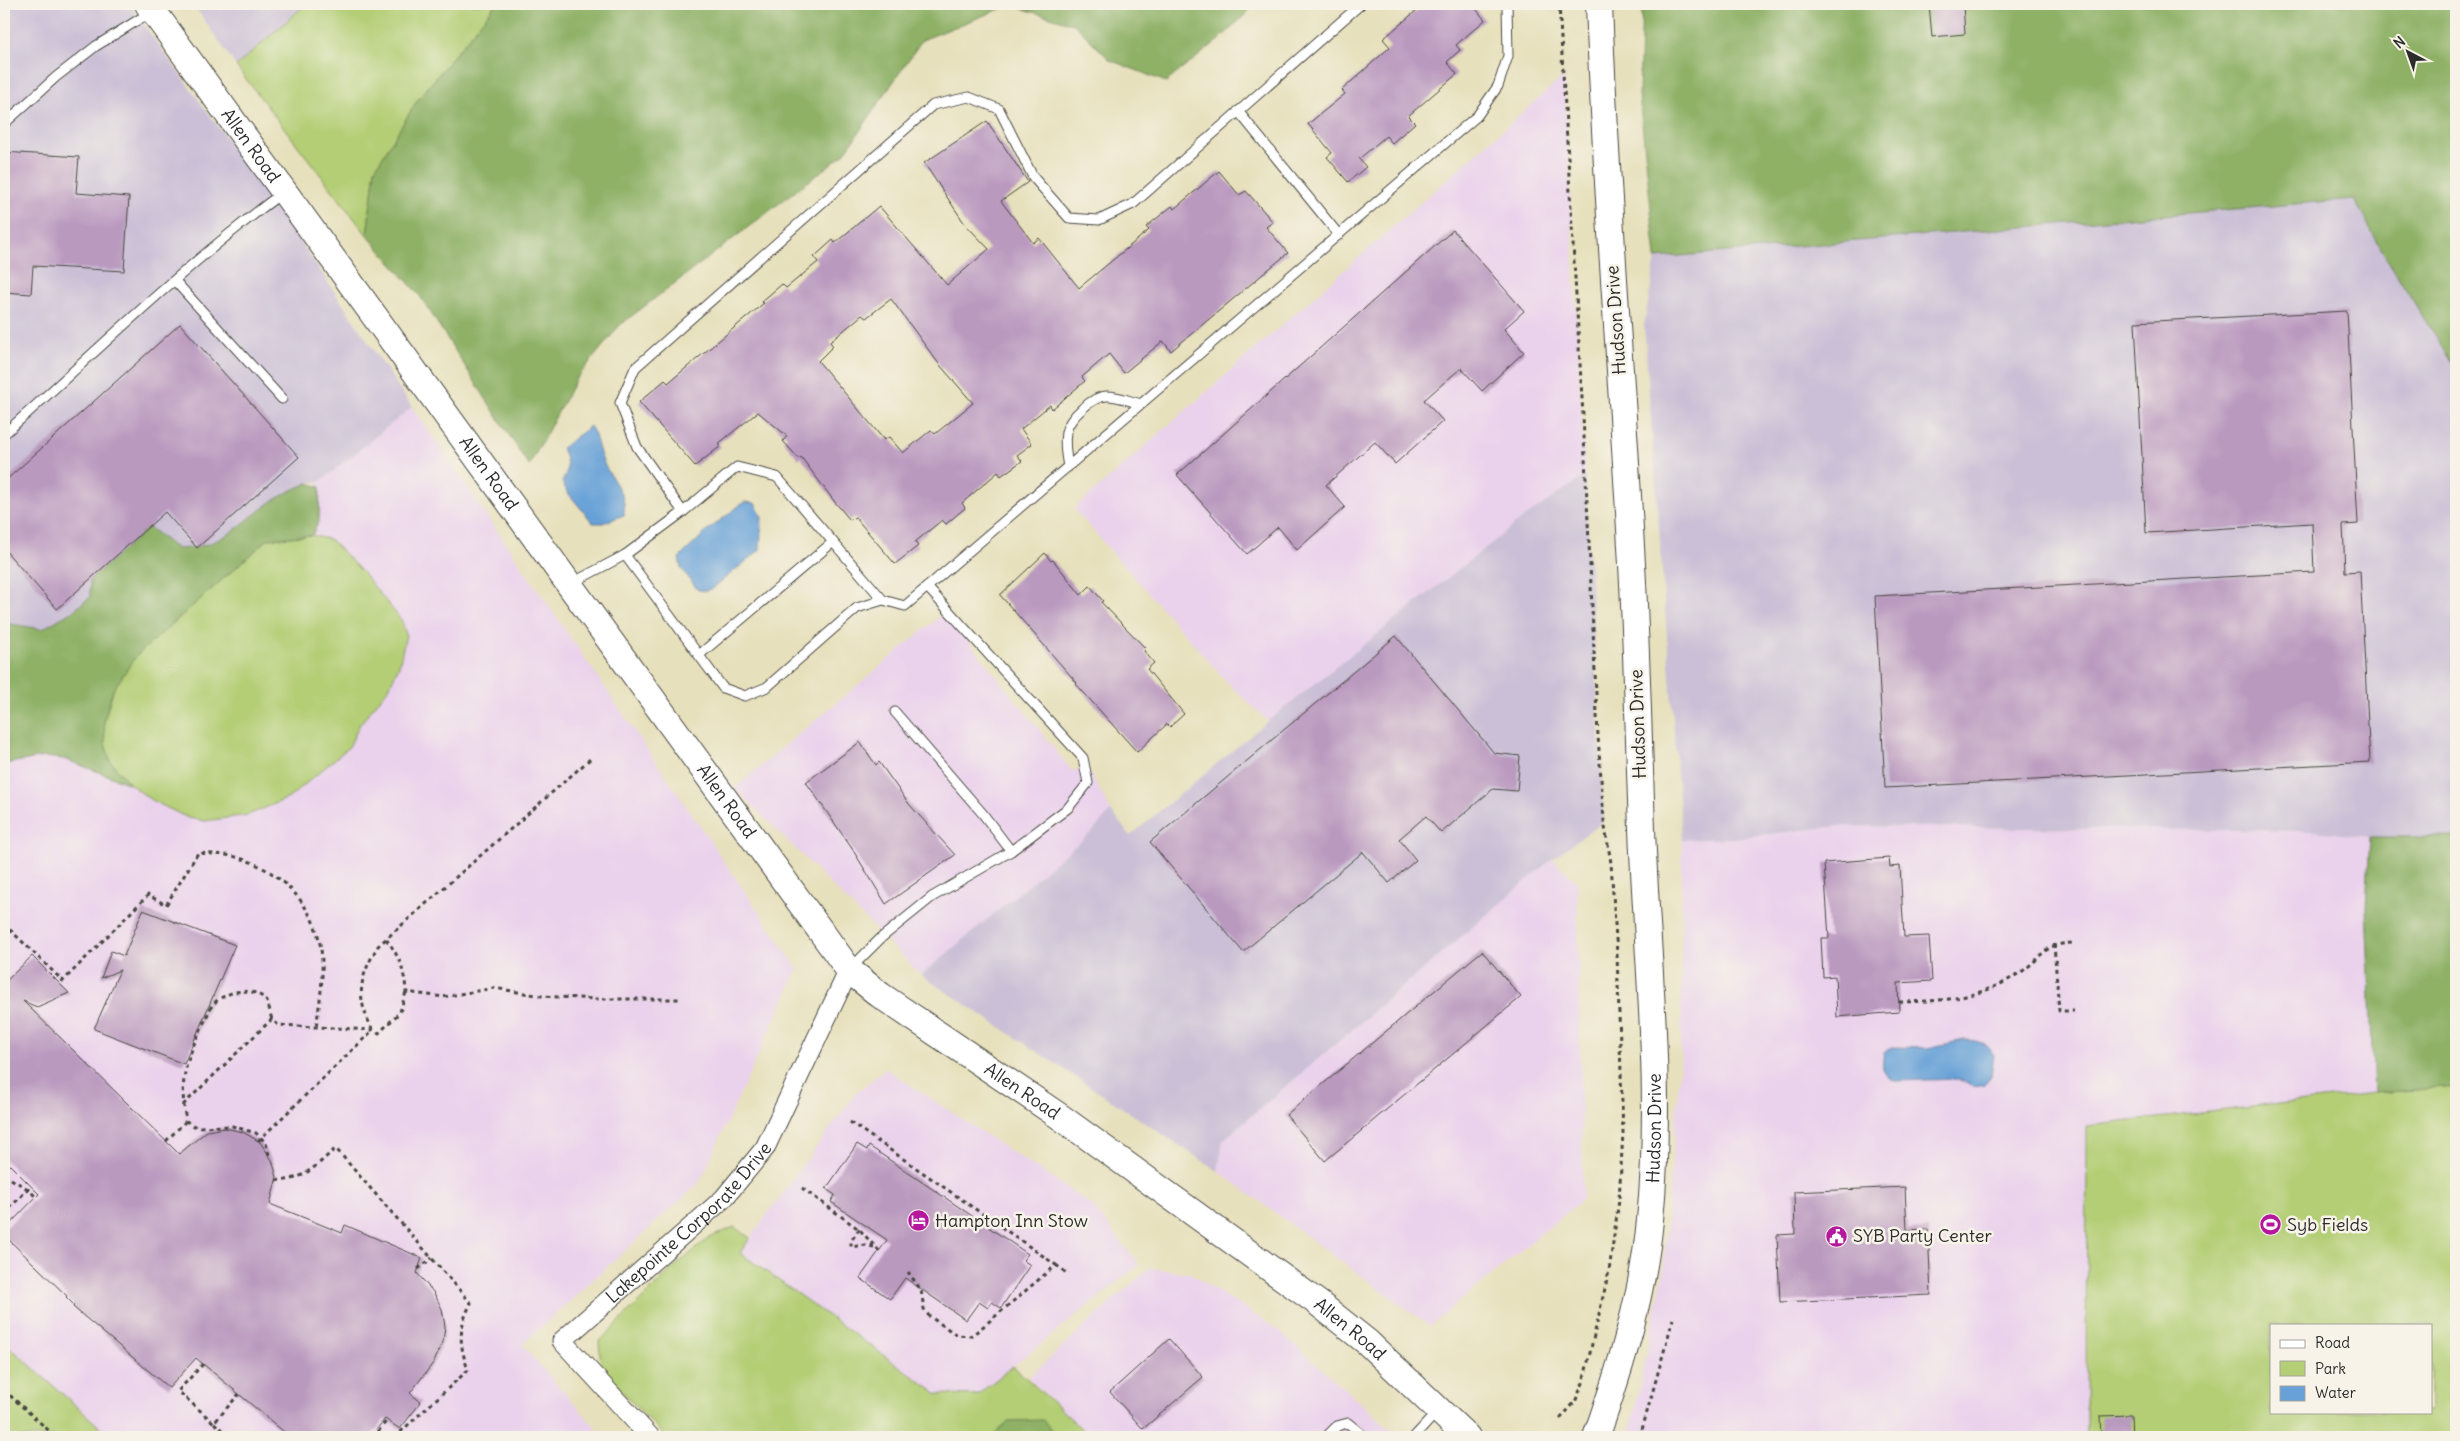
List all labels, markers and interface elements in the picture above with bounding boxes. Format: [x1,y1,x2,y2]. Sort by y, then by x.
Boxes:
north arrow [2382,28,2432,78]
text: N [2390,32,2409,52]
street label: Allen Road [217,104,286,187]
street label: Hudson Drive [1600,265,1631,375]
street label: Allen Road [454,431,524,515]
street label: Hudson Drive [1624,669,1651,779]
street label: Allen Road [692,759,762,843]
street label: Allen Road [980,1057,1065,1125]
street label: Hudson Drive [1641,1073,1666,1184]
street label: Lakepointe Corporate Drive [601,1137,776,1308]
hotel icon: Hampton Inn Stow [907,1209,931,1233]
place label: Hampton Inn Stow [935,1209,1088,1232]
sports icon: Syb Fields [2259,1213,2283,1237]
place label: Syb Fields [2287,1213,2368,1236]
public building icon: SYB Party Center [1825,1224,1849,1248]
place label: SYB Party Center [1853,1224,1993,1247]
street label: Allen Road [1310,1292,1391,1365]
legend [2270,1324,2432,1414]
text: Road [2315,1333,2350,1352]
text: Park [2315,1359,2346,1378]
text: Water [2315,1383,2356,1402]

